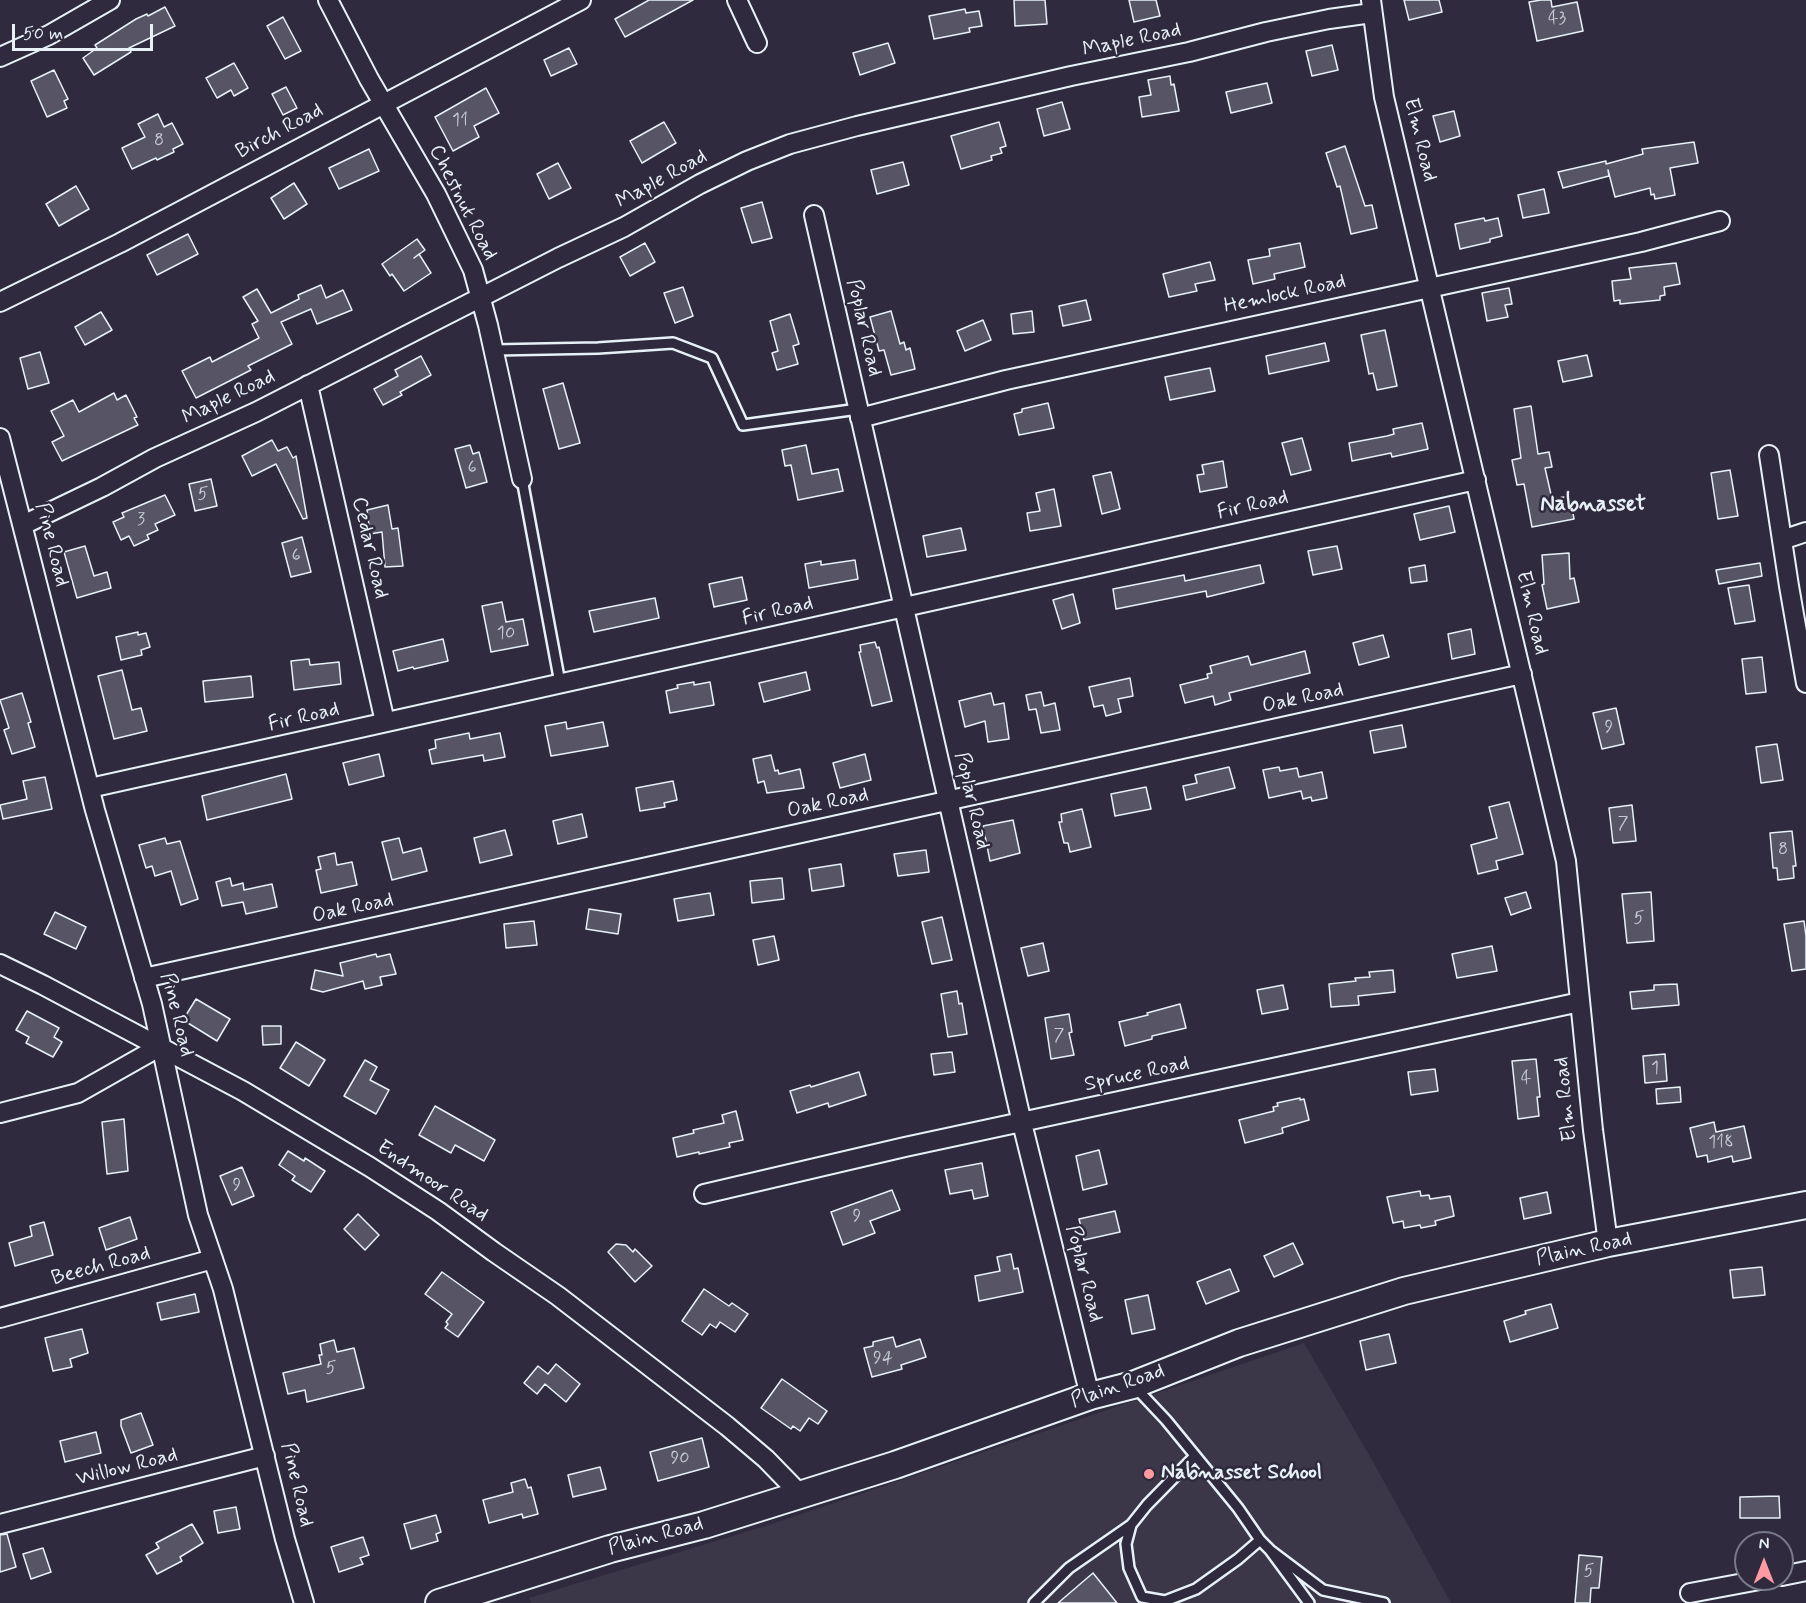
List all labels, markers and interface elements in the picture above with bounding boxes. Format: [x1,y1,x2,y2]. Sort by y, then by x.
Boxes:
house number: 43 [1548,8,1566,30]
scale bar [15,12,156,50]
street label: Maple Road [1080,18,1184,64]
text: 50 m [23,22,63,46]
street label: Elm Road [1396,96,1442,184]
street label: Birch Road [232,99,328,165]
house number: 11 [452,110,468,132]
house number: 8 [154,130,164,152]
street label: Chestnut Road [422,141,502,265]
street label: Maple Road [612,145,712,215]
street label: Hemlock Road [1222,270,1348,320]
street label: Poplar Road [840,277,886,379]
street label: Maple Road [178,365,280,431]
house number: 6 [467,457,477,479]
house number: 5 [198,484,208,506]
street label: Fir Road [1215,486,1291,526]
district label: Nabnasset [1540,492,1646,518]
street label: Cedar Road [345,495,393,601]
street label: Pine Road [28,500,74,590]
house number: 3 [137,509,145,531]
house number: 6 [291,545,301,567]
street label: Elm Road [1509,569,1553,657]
street label: Fir Road [740,592,816,632]
house number: 10 [497,623,515,645]
street label: Oak Road [1260,678,1346,720]
street label: Fir Road [266,698,342,738]
house number: 9 [1605,717,1613,739]
street label: Poplar Road [948,750,994,852]
street label: Oak Road [785,783,871,825]
house number: 7 [1618,813,1628,835]
house number: 8 [1778,839,1788,861]
street label: Oak Road [310,888,396,930]
house number: 5 [1634,908,1644,930]
street label: Pine Road [153,970,199,1060]
house number: 7 [1054,1025,1064,1047]
street label: Spruce Road [1082,1052,1192,1098]
street label: Elm Road [1550,1055,1584,1143]
house number: 1 [1651,1058,1659,1080]
house number: 4 [1521,1068,1531,1090]
house number: 118 [1708,1132,1734,1154]
street label: Endmoor Road [372,1136,492,1228]
house number: 9 [233,1175,241,1197]
house number: 9 [853,1206,861,1228]
street label: Poplar Road [1059,1223,1107,1325]
street label: Plain Road [1534,1228,1634,1272]
street label: Beech Road [49,1242,153,1292]
house number: 94 [873,1348,893,1370]
house number: 5 [326,1358,336,1380]
street label: Plain Road [1068,1359,1168,1415]
street label: Pine Road [274,1440,318,1530]
street label: Willow Road [74,1443,180,1493]
house number: 90 [670,1448,690,1470]
place label: Nabnasset School [1161,1461,1322,1487]
marker: Nabnasset School [1142,1467,1156,1481]
street label: Plain Road [606,1512,706,1562]
north arrow [1734,1531,1794,1591]
text: N [1759,1534,1769,1555]
house number: 5 [1584,1561,1594,1583]

